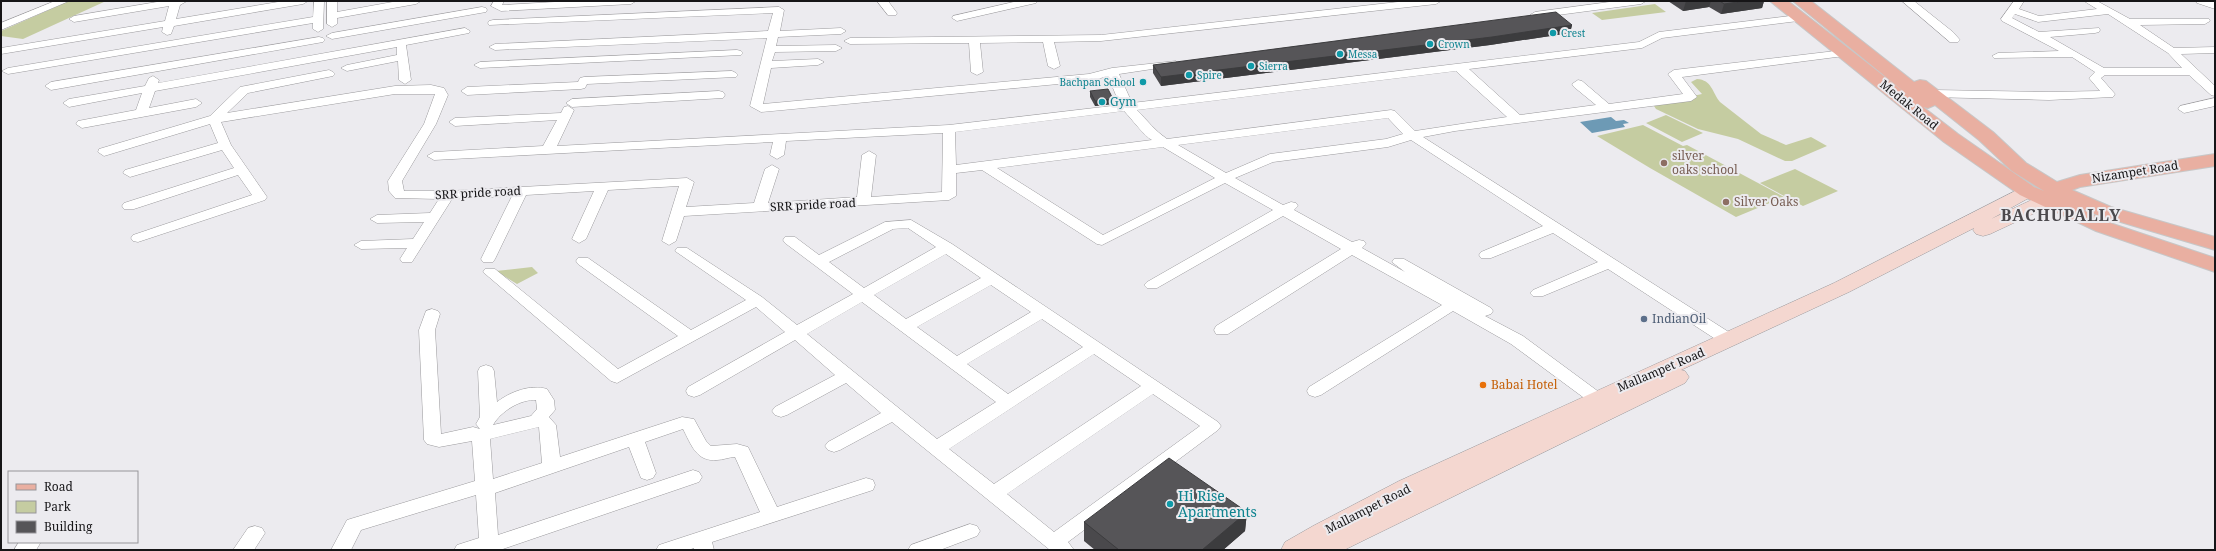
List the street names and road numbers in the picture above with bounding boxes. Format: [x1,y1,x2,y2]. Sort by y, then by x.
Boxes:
street label: Medak Road [1876,76,1943,134]
street label: Nizampet Road [2090,156,2180,187]
street label: SRR pride road [435,182,522,203]
street label: SRR pride road [770,194,857,215]
street label: Mallampet Road [1614,343,1708,396]
street label: Mallampet Road [1322,479,1414,537]

